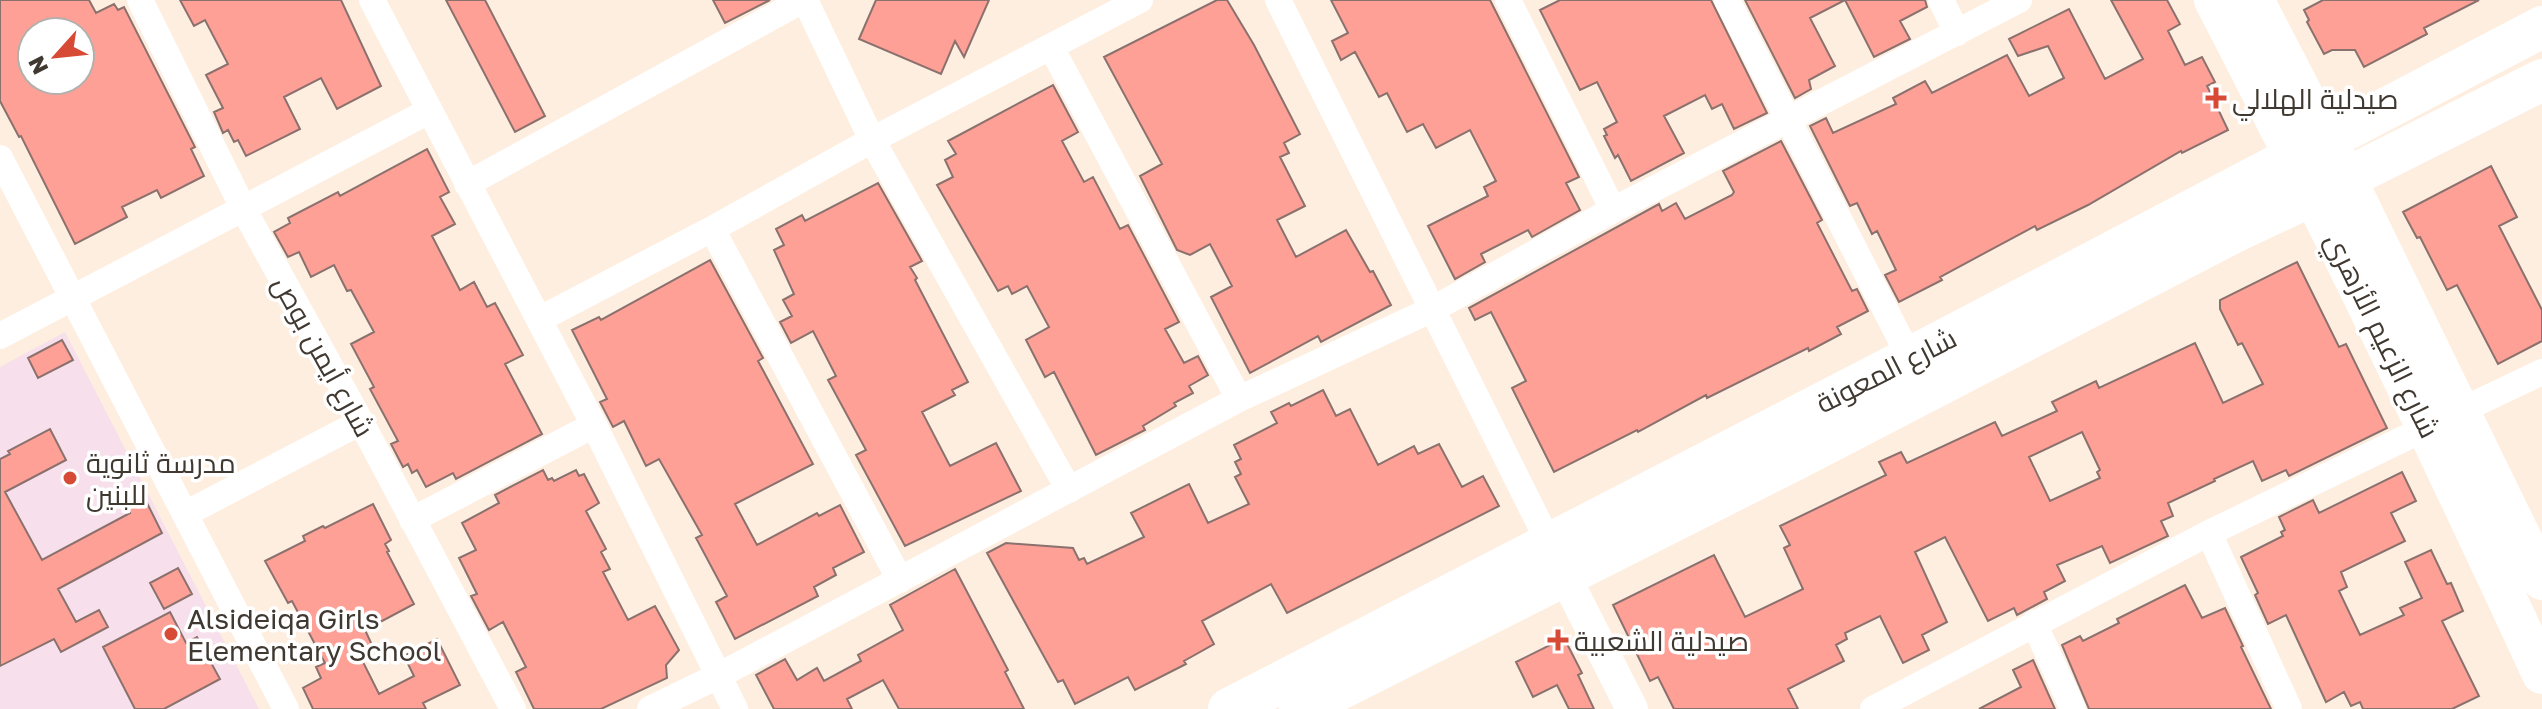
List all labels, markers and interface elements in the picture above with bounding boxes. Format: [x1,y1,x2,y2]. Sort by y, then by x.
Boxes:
north arrow [16,16,96,96]
text: N [22,52,54,79]
place label: صيدلية الهلالي [2232,82,2398,121]
marker: صيدلية الهلالي [2207,89,2225,107]
street label: شارع الزعيم الأزهري [2314,227,2447,445]
street label: شارع أيمن بوص [264,270,382,444]
street label: شارع المعونة [1810,321,1963,422]
place label: مدرسة ثانوية للبنين [86,446,236,512]
marker: مدرسة ثانوية للبنين [61,469,79,487]
place label: Alsideiqa Girls Elementary School [187,602,441,667]
place label: صيدلية الشعبية [1574,624,1749,657]
marker: Alsideiqa Girls Elementary School [162,625,180,643]
marker: صيدلية الشعبية [1549,631,1567,649]

